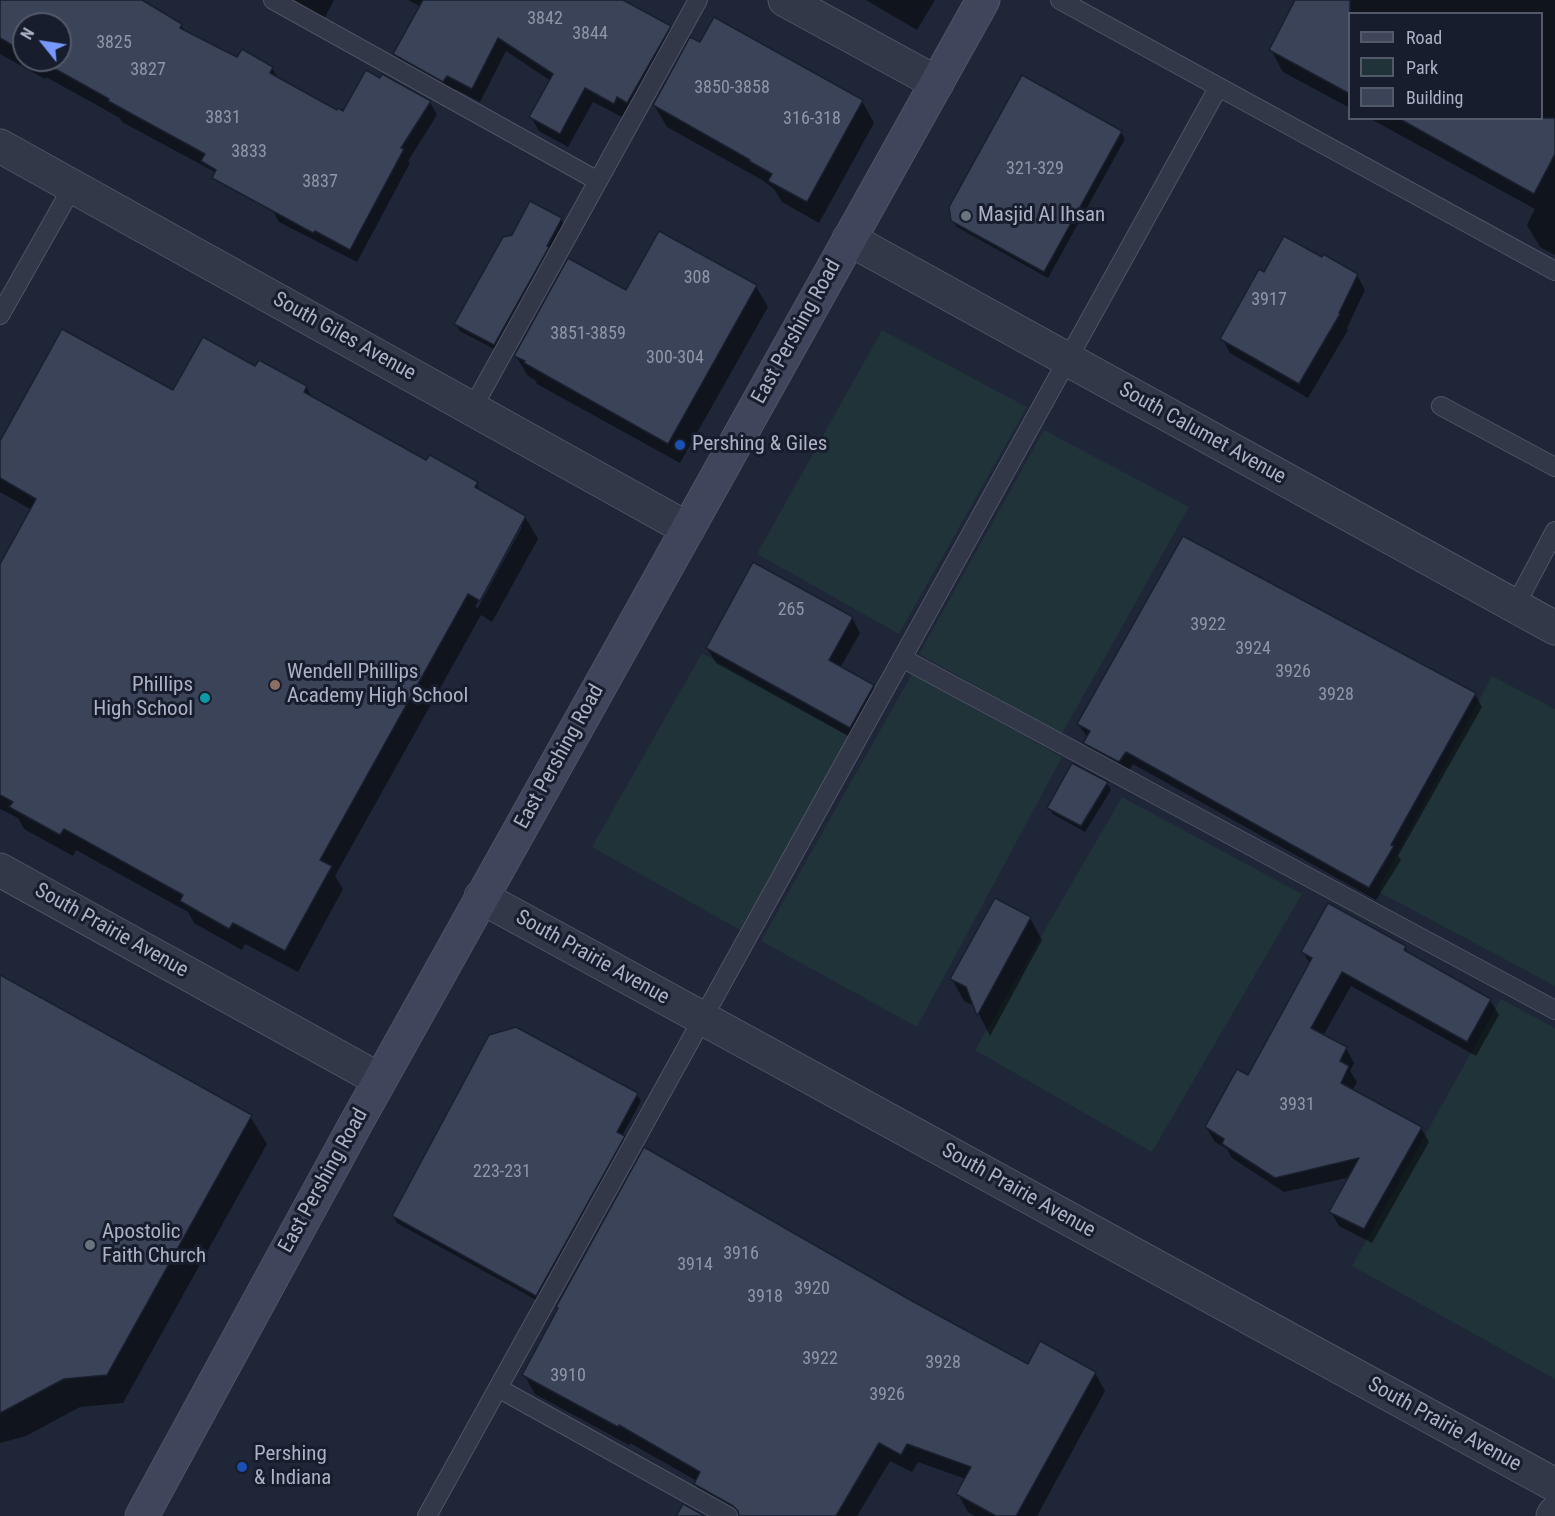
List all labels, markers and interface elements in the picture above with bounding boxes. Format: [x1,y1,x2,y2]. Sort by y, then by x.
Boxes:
house number: 3842 [527,8,563,30]
north arrow [12,12,72,72]
legend [1348,12,1543,120]
house number: 3844 [572,23,608,45]
text: N [17,25,38,43]
text: Road [1406,27,1442,48]
house number: 3825 [96,32,132,54]
text: Park [1406,57,1438,78]
house number: 3827 [130,59,166,81]
house number: 3850-3858 [694,77,770,99]
text: Building [1406,87,1463,108]
house number: 3831 [205,107,241,129]
house number: 316-318 [783,108,841,130]
house number: 3833 [231,141,267,163]
house number: 321-329 [1006,158,1064,180]
house number: 3837 [302,171,338,193]
place label: Masjid Al Ihsan [978,203,1105,229]
marker: Masjid Al Ihsan [959,209,973,223]
street label: East Pershing Road [747,256,847,408]
house number: 308 [684,267,710,289]
street label: South Giles Avenue [268,287,420,387]
house number: 3917 [1251,289,1287,311]
house number: 3851-3859 [550,323,626,345]
house number: 300-304 [646,347,704,369]
street label: South Calumet Avenue [1114,378,1290,490]
place label: Pershing & Giles [692,432,827,458]
marker: Pershing & Giles [673,438,687,452]
house number: 265 [778,599,804,621]
house number: 3922 [1190,614,1226,636]
house number: 3924 [1235,638,1271,660]
place label: Wendell Phillips Academy High School [287,660,468,710]
house number: 3926 [1275,661,1311,683]
place label: Phillips High School [93,673,193,723]
marker: Wendell Phillips Academy High School [268,678,282,692]
street label: East Pershing Road [510,681,610,833]
house number: 3928 [1318,684,1354,706]
marker: Phillips High School [198,691,212,705]
street label: South Prairie Avenue [30,878,192,984]
street label: South Prairie Avenue [511,905,673,1011]
house number: 3931 [1279,1094,1315,1116]
street label: East Pershing Road [274,1105,374,1257]
street label: South Prairie Avenue [937,1138,1099,1244]
house number: 223-231 [473,1161,531,1183]
place label: Apostolic Faith Church [102,1220,206,1270]
marker: Apostolic Faith Church [83,1238,97,1252]
house number: 3916 [723,1243,759,1265]
house number: 3914 [677,1254,713,1276]
house number: 3920 [794,1278,830,1300]
house number: 3918 [747,1286,783,1308]
house number: 3922 [802,1348,838,1370]
house number: 3928 [925,1352,961,1374]
house number: 3910 [550,1365,586,1387]
street label: South Prairie Avenue [1363,1372,1525,1478]
house number: 3926 [869,1384,905,1406]
place label: Pershing & Indiana [254,1442,331,1492]
marker: Pershing & Indiana [235,1460,249,1474]

